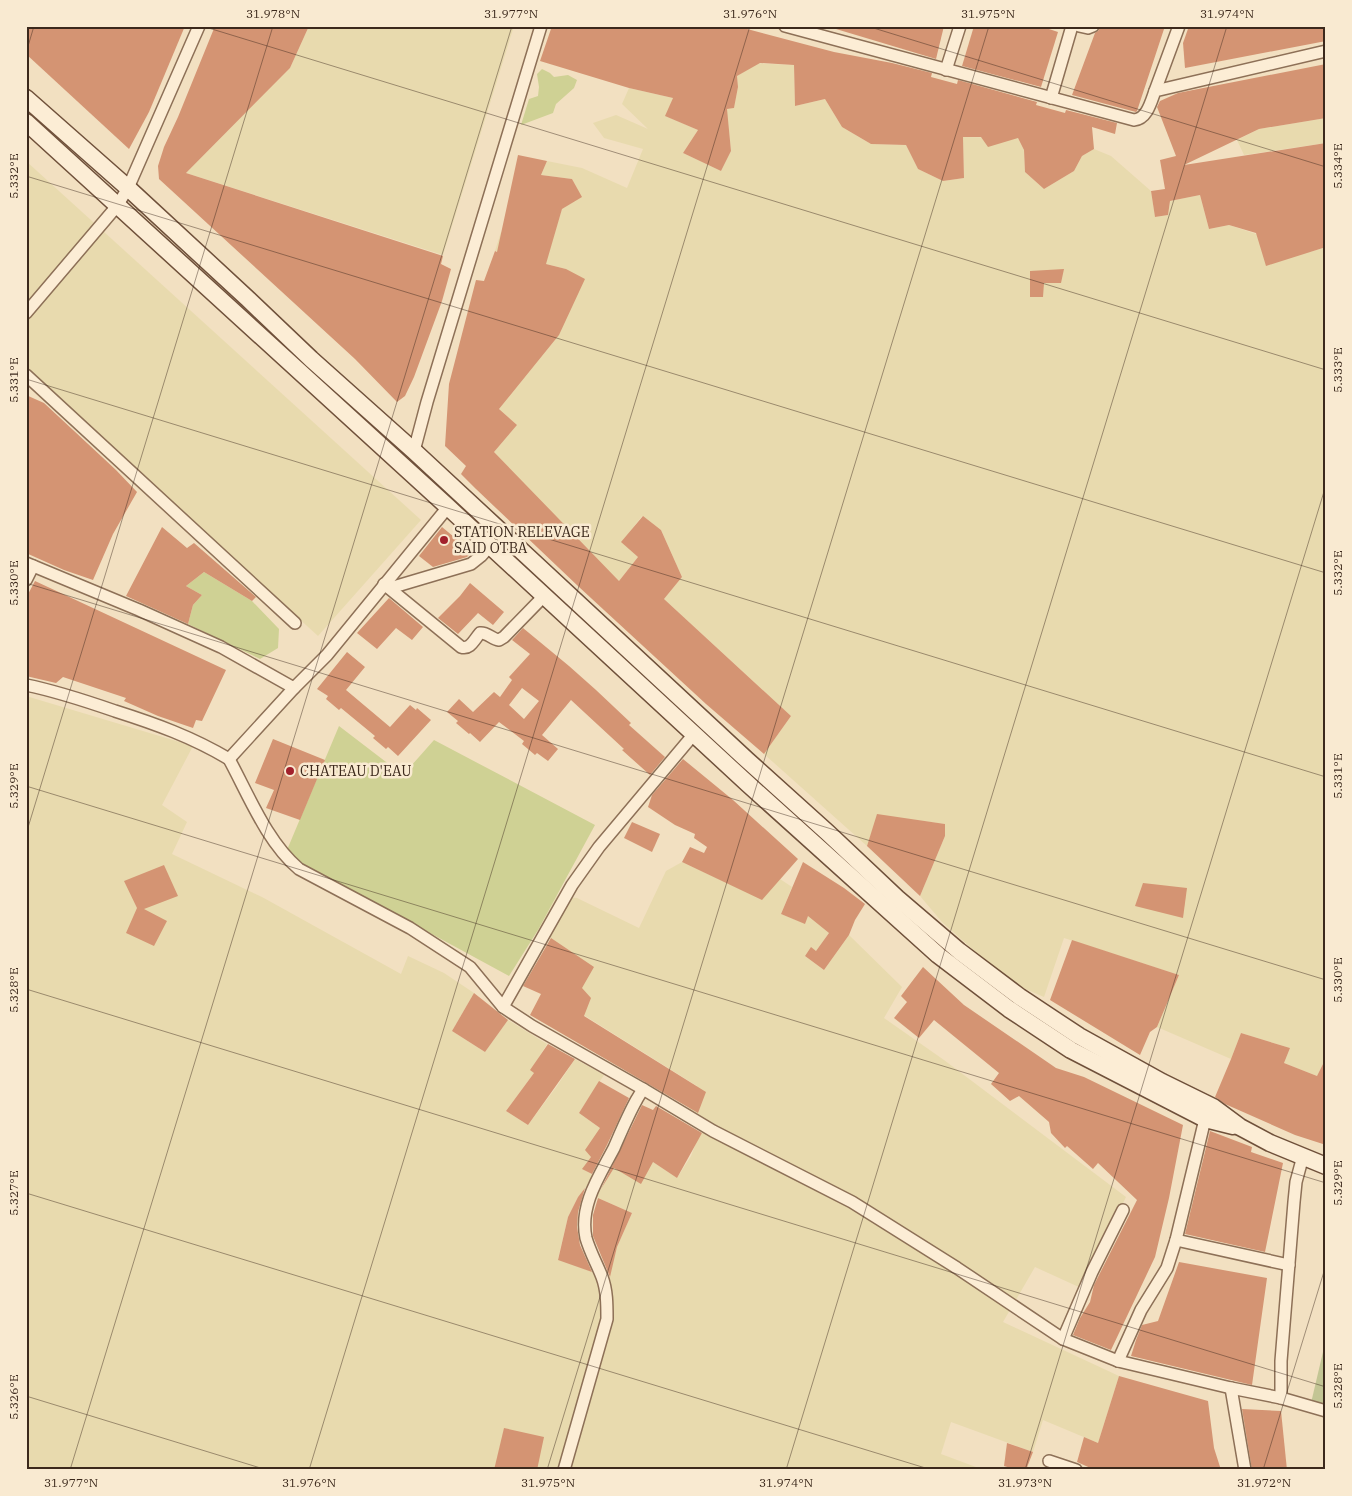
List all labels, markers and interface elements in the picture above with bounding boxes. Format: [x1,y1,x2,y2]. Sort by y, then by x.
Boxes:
text: 31.978°N [246,6,300,21]
text: 31.977°N [484,6,538,21]
text: 31.976°N [723,6,777,21]
text: 31.975°N [961,6,1015,21]
text: 31.974°N [1200,6,1254,21]
text: 5.334°E [1330,143,1345,189]
text: 5.332°E [6,153,21,199]
text: 5.333°E [1330,347,1345,393]
text: 5.331°E [6,357,21,403]
place label: STATION RELEVAGE SAID OTBA [454,523,590,557]
marker: STATION RELEVAGE SAID OTBA [438,534,450,546]
text: 5.332°E [1330,550,1345,596]
text: 5.330°E [6,560,21,606]
text: 5.331°E [1330,753,1345,799]
place label: CHATEAU D'EAU [300,762,411,780]
text: 5.329°E [6,763,21,809]
marker: CHATEAU D'EAU [284,765,296,777]
text: 5.330°E [1330,957,1345,1003]
text: 5.328°E [6,967,21,1013]
text: 5.329°E [1330,1160,1345,1206]
text: 5.327°E [6,1170,21,1216]
text: 5.328°E [1330,1363,1345,1409]
text: 5.326°E [6,1374,21,1420]
text: 31.977°N [44,1475,98,1490]
text: 31.976°N [282,1475,336,1490]
text: 31.975°N [521,1475,575,1490]
text: 31.974°N [759,1475,813,1490]
text: 31.973°N [998,1475,1052,1490]
text: 31.972°N [1237,1475,1291,1490]

